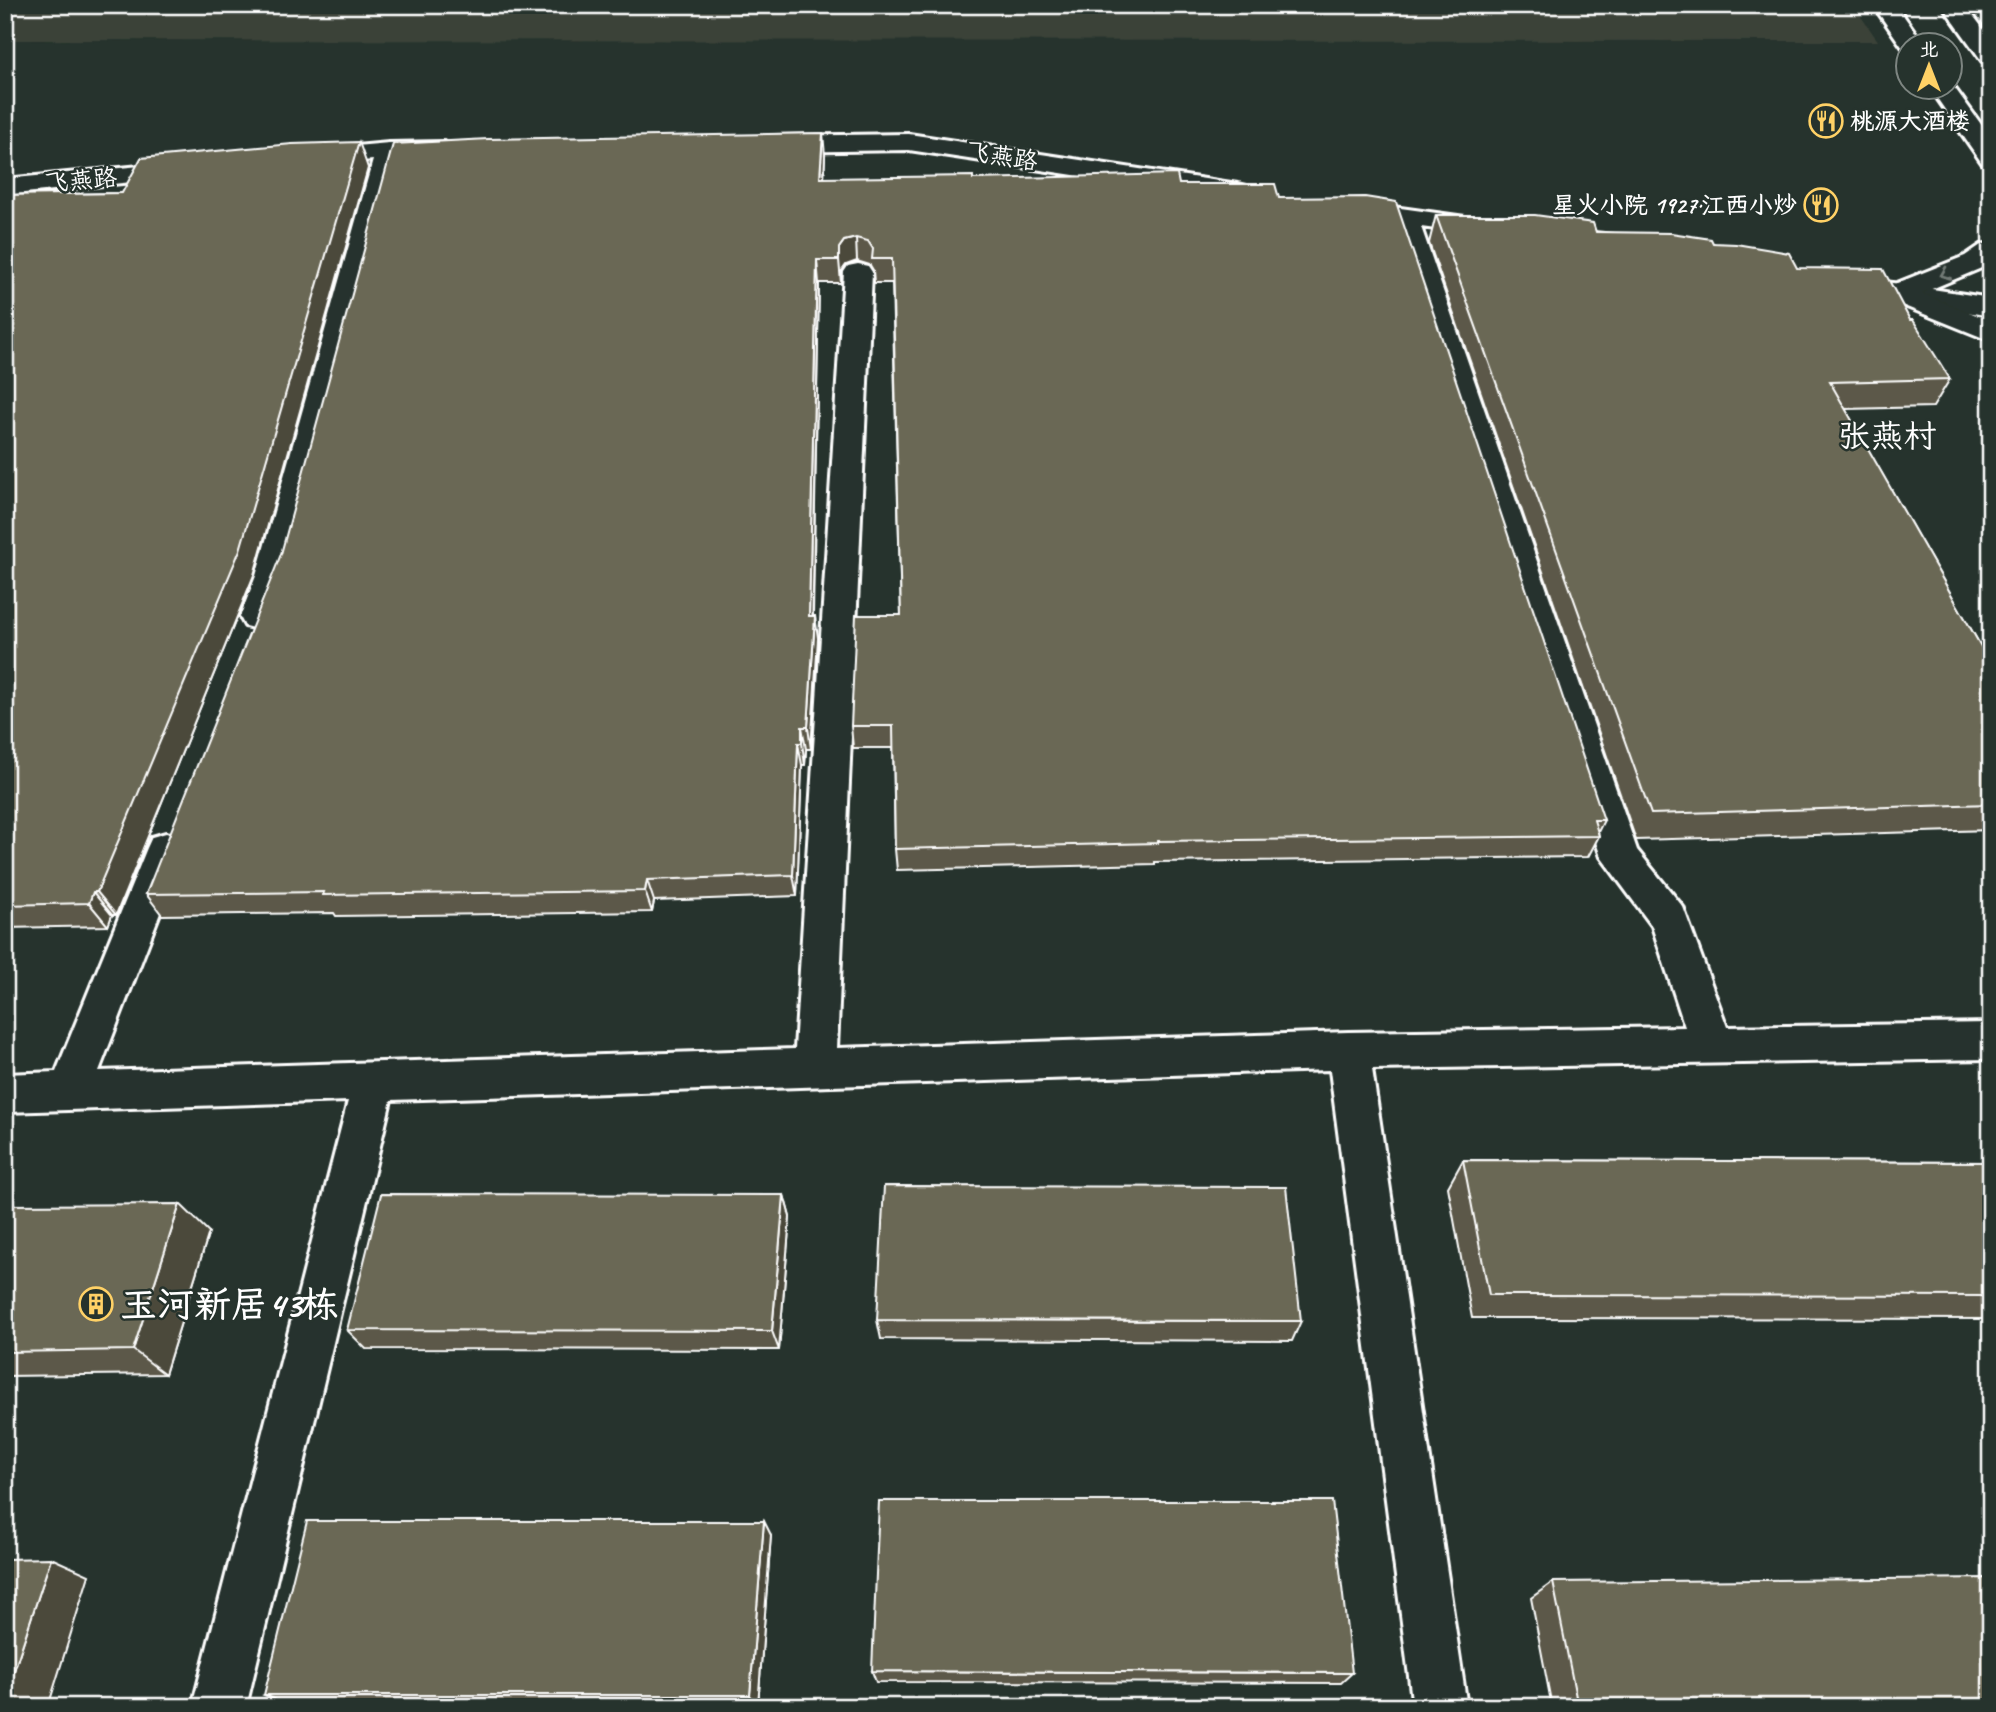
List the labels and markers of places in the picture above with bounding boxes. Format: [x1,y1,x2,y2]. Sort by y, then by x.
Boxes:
restaurant icon: 桃源大酒楼 [1807,102,1845,140]
place label: 桃源大酒楼 [1850,106,1970,136]
restaurant icon: 星火小院 1927·江西小炒 [1802,186,1840,224]
place label: 星火小院 1927·江西小炒 [1552,190,1797,220]
place label: 玉河新居43栋 [120,1281,338,1328]
building icon: 玉河新居43栋 [77,1285,115,1323]

